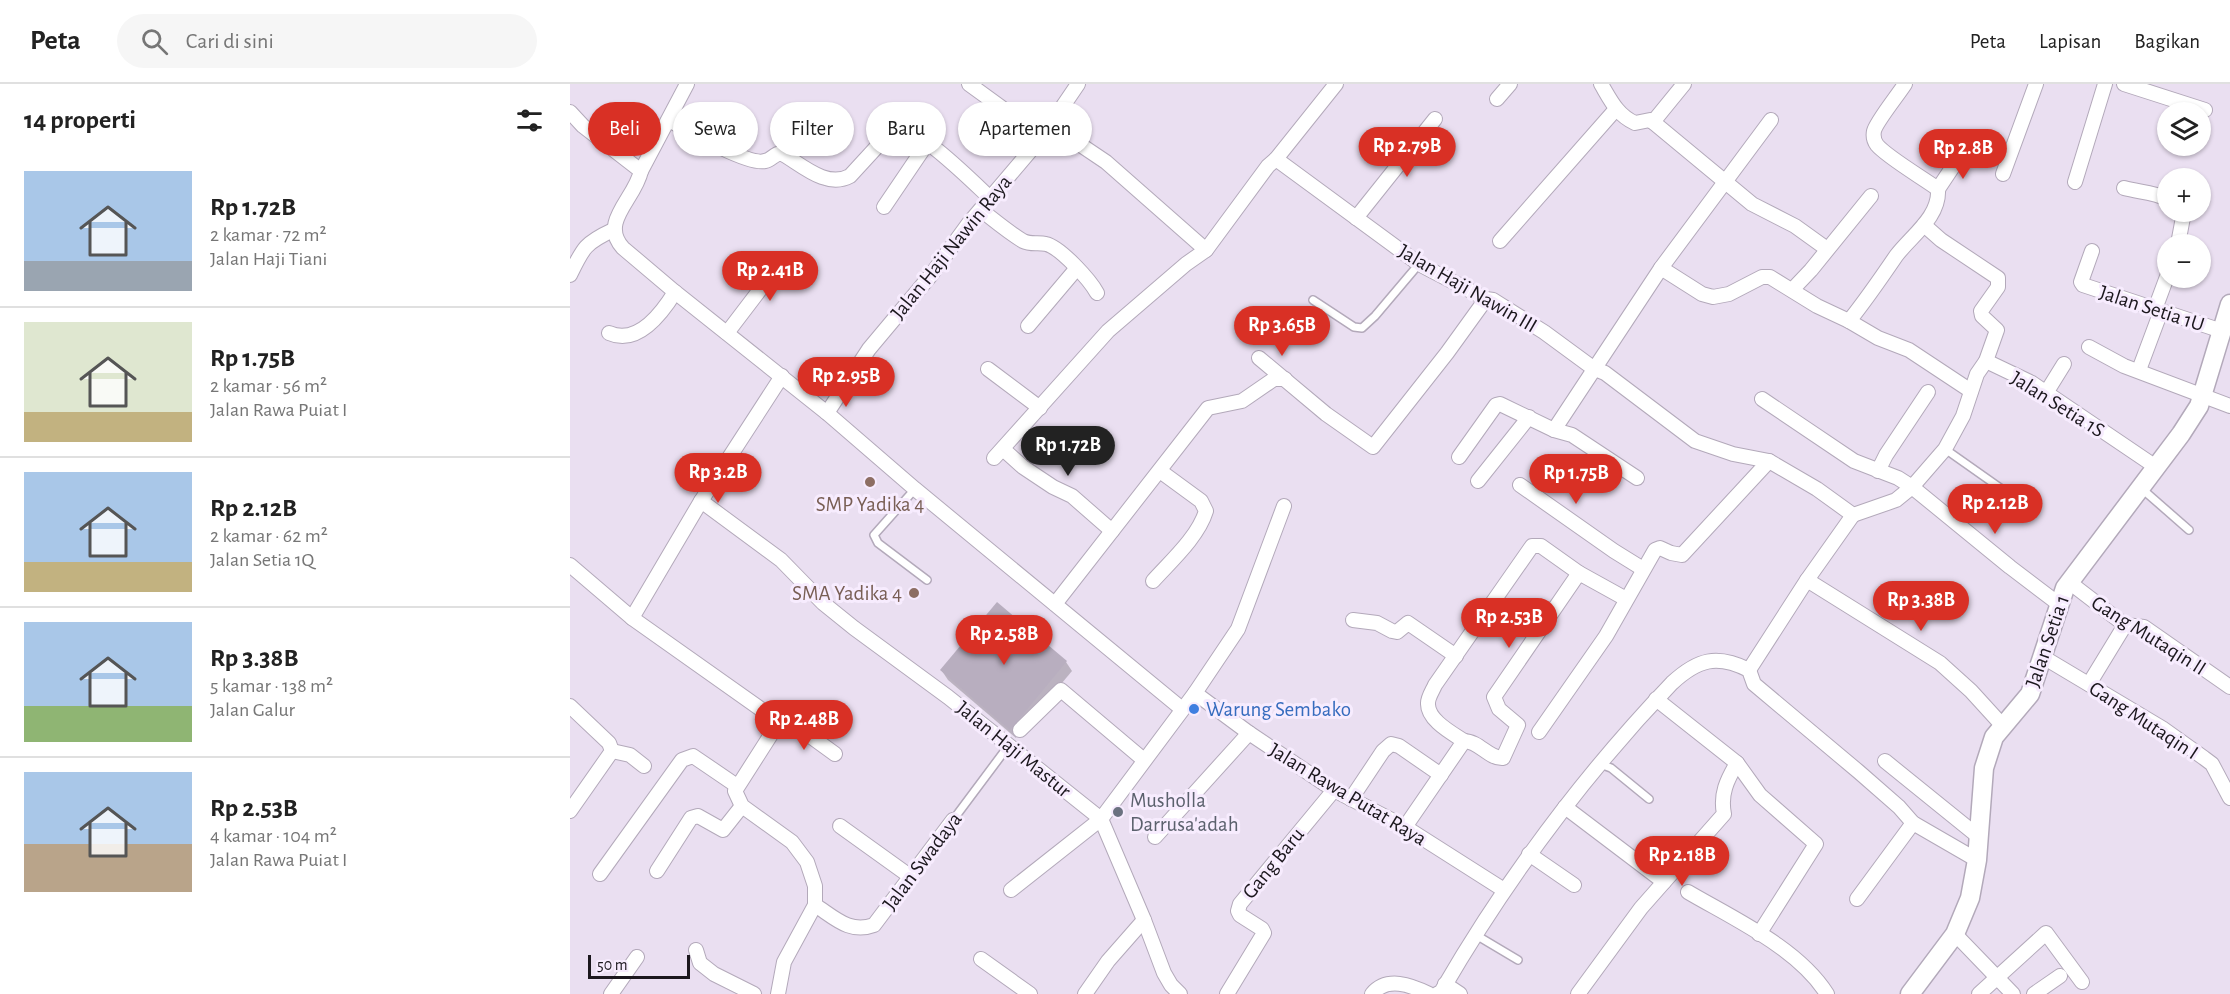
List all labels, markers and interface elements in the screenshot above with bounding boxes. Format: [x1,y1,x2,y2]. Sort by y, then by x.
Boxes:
search box [117,14,537,68]
icon: search [138,25,171,58]
text: Peta [30,27,81,55]
text: Cari di sini [186,30,274,52]
text: Peta [1970,31,2006,52]
text: Lapisan [2039,31,2101,52]
text: Bagikan [2134,31,2200,52]
chip: Beli [588,102,661,156]
chip: Sewa [673,102,758,156]
chip: Filter [770,102,854,156]
chip: Baru [866,102,946,156]
chip: Apartemen [958,102,1092,156]
map controls [2157,102,2211,288]
button: layers [2157,102,2211,156]
icon: filters [513,104,546,137]
text: 14 properti [24,107,136,133]
pin: Rp 2.79B [1345,127,1469,178]
pin: Rp 2.8B [1908,129,2018,180]
text: Rp 2.79B [1373,136,1441,156]
text: Rp 2.8B [1933,138,1993,158]
button: + [2157,168,2211,222]
street label: Jalan Haji Nawin Raya [887,171,1016,323]
text: Rp 1.72B [210,194,296,220]
icon: home [72,195,144,267]
text: 2 kamar · 72 m² [210,225,327,245]
button: − [2157,234,2211,288]
street label: Jalan Haji Nawin III [1395,240,1541,337]
text: Jalan Haji Tiani [210,249,327,269]
pin: Rp 2.41B [708,251,832,302]
text: Rp 2.41B [736,260,804,280]
street label: Jalan Setia 1U [2097,282,2207,335]
pin: Rp 3.65B [1220,306,1344,357]
text: Rp 3.65B [1248,315,1316,335]
text: Rp 1.75B [210,345,295,371]
icon: home [72,346,144,418]
pin: Rp 2.95B [784,357,908,408]
text: Rp 2.95B [812,366,880,386]
street label: Jalan Setia 1S [2007,367,2108,441]
text: 2 kamar · 56 m² [210,376,327,396]
text: Jalan Rawa Puiat I [210,400,347,420]
pin: Rp 1.72B [1006,426,1130,477]
text: Rp 1.72B [1035,435,1101,455]
pin: Rp 3.2B [663,453,773,504]
pin: Rp 1.75B [1514,454,1638,505]
text: Rp 3.2B [689,462,747,482]
text: Rp 1.75B [1543,463,1609,483]
marker: SMP Yadika 4 [863,475,877,489]
pin: Rp 2.12B [1933,484,2057,535]
text: Rp 2.12B [1962,493,2028,513]
place label: SMP Yadika 4 [816,494,924,515]
text: Rp 2.12B [210,495,297,521]
icon: home [72,496,144,568]
text: 2 kamar · 62 m² [210,526,328,546]
text: Jalan Setia 1Q [210,550,314,570]
pin: Rp 3.38B [1859,581,1983,632]
place label: SMA Yadika 4 [792,583,902,604]
marker: SMA Yadika 4 [907,586,921,600]
text: Rp 3.38B [1887,590,1955,610]
street label: Jalan Setia 1 [2022,592,2073,690]
street label: Gang Mutaqin II [2088,592,2210,679]
pin: Rp 2.53B [1447,598,1571,649]
text: Rp 2.53B [1475,607,1543,627]
pin: Rp 2.58B [942,615,1066,666]
text: Rp 2.58B [970,624,1038,644]
text: Rp 3.38B [210,645,298,671]
icon: home [72,646,144,718]
text: 5 kamar · 138 m² [210,676,333,696]
street label: Gang Mutaqin I [2085,677,2202,763]
street label: Jalan Haji Mastur [953,697,1075,802]
place label: Warung Sembako [1206,699,1351,720]
text: Jalan Galur [210,700,295,720]
pin: Rp 2.48B [742,700,866,751]
marker: Warung Sembako [1187,702,1201,716]
text: Rp 2.48B [769,709,839,729]
street label: Jalan Rawa Putat Raya [1265,739,1430,850]
place label: Musholla Darrusa'adah [1130,790,1239,835]
text: Rp 2.53B [210,795,298,821]
icon: home [72,796,144,868]
marker: Musholla Darrusa'adah [1111,805,1125,819]
street label: Jalan Swadaya [879,808,966,914]
street label: Gang Baru [1239,824,1308,903]
text: 4 kamar · 104 m² [210,826,337,846]
pin: Rp 2.18B [1620,836,1744,887]
text: Rp 2.18B [1648,845,1716,865]
text: Jalan Rawa Puiat I [210,850,347,870]
scale bar [588,952,690,980]
text: 50 m [597,957,628,973]

